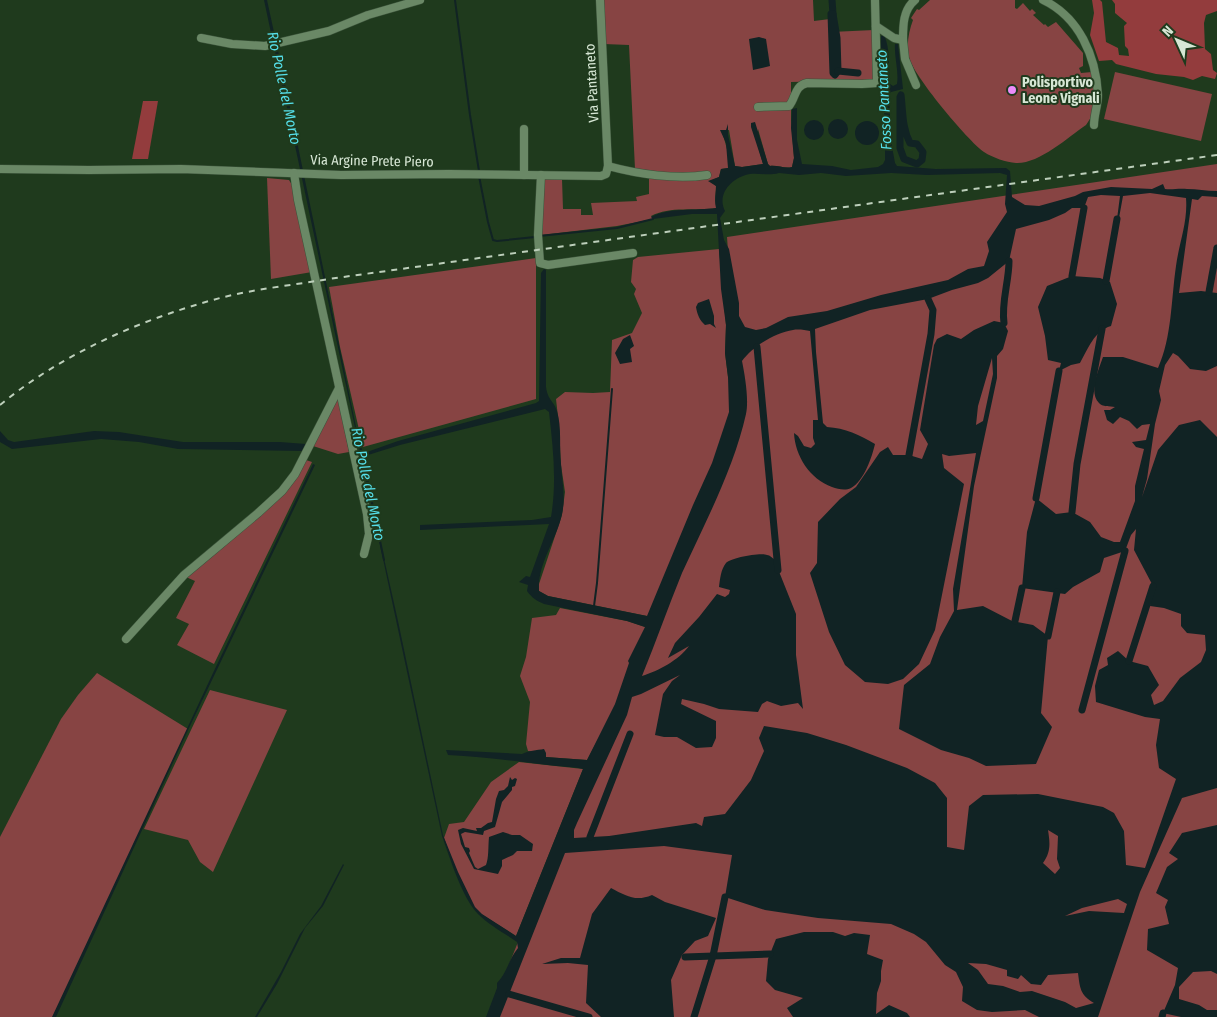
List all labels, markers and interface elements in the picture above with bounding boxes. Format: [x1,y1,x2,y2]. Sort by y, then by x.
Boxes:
north arrow [1152,15,1202,65]
text: N [1159,22,1177,40]
water label: Rio Polle del Morto [263,30,305,146]
street label: Via Pantaneto [581,43,603,123]
water label: Fosso Pantaneto [872,49,896,151]
place label: Polisportivo Leone Vignali [1022,74,1100,107]
marker: Polisportivo Leone Vignali [1006,84,1018,96]
street label: Via Argine Prete Piero [310,151,434,171]
water label: Rio Polle del Morto [347,426,389,542]

